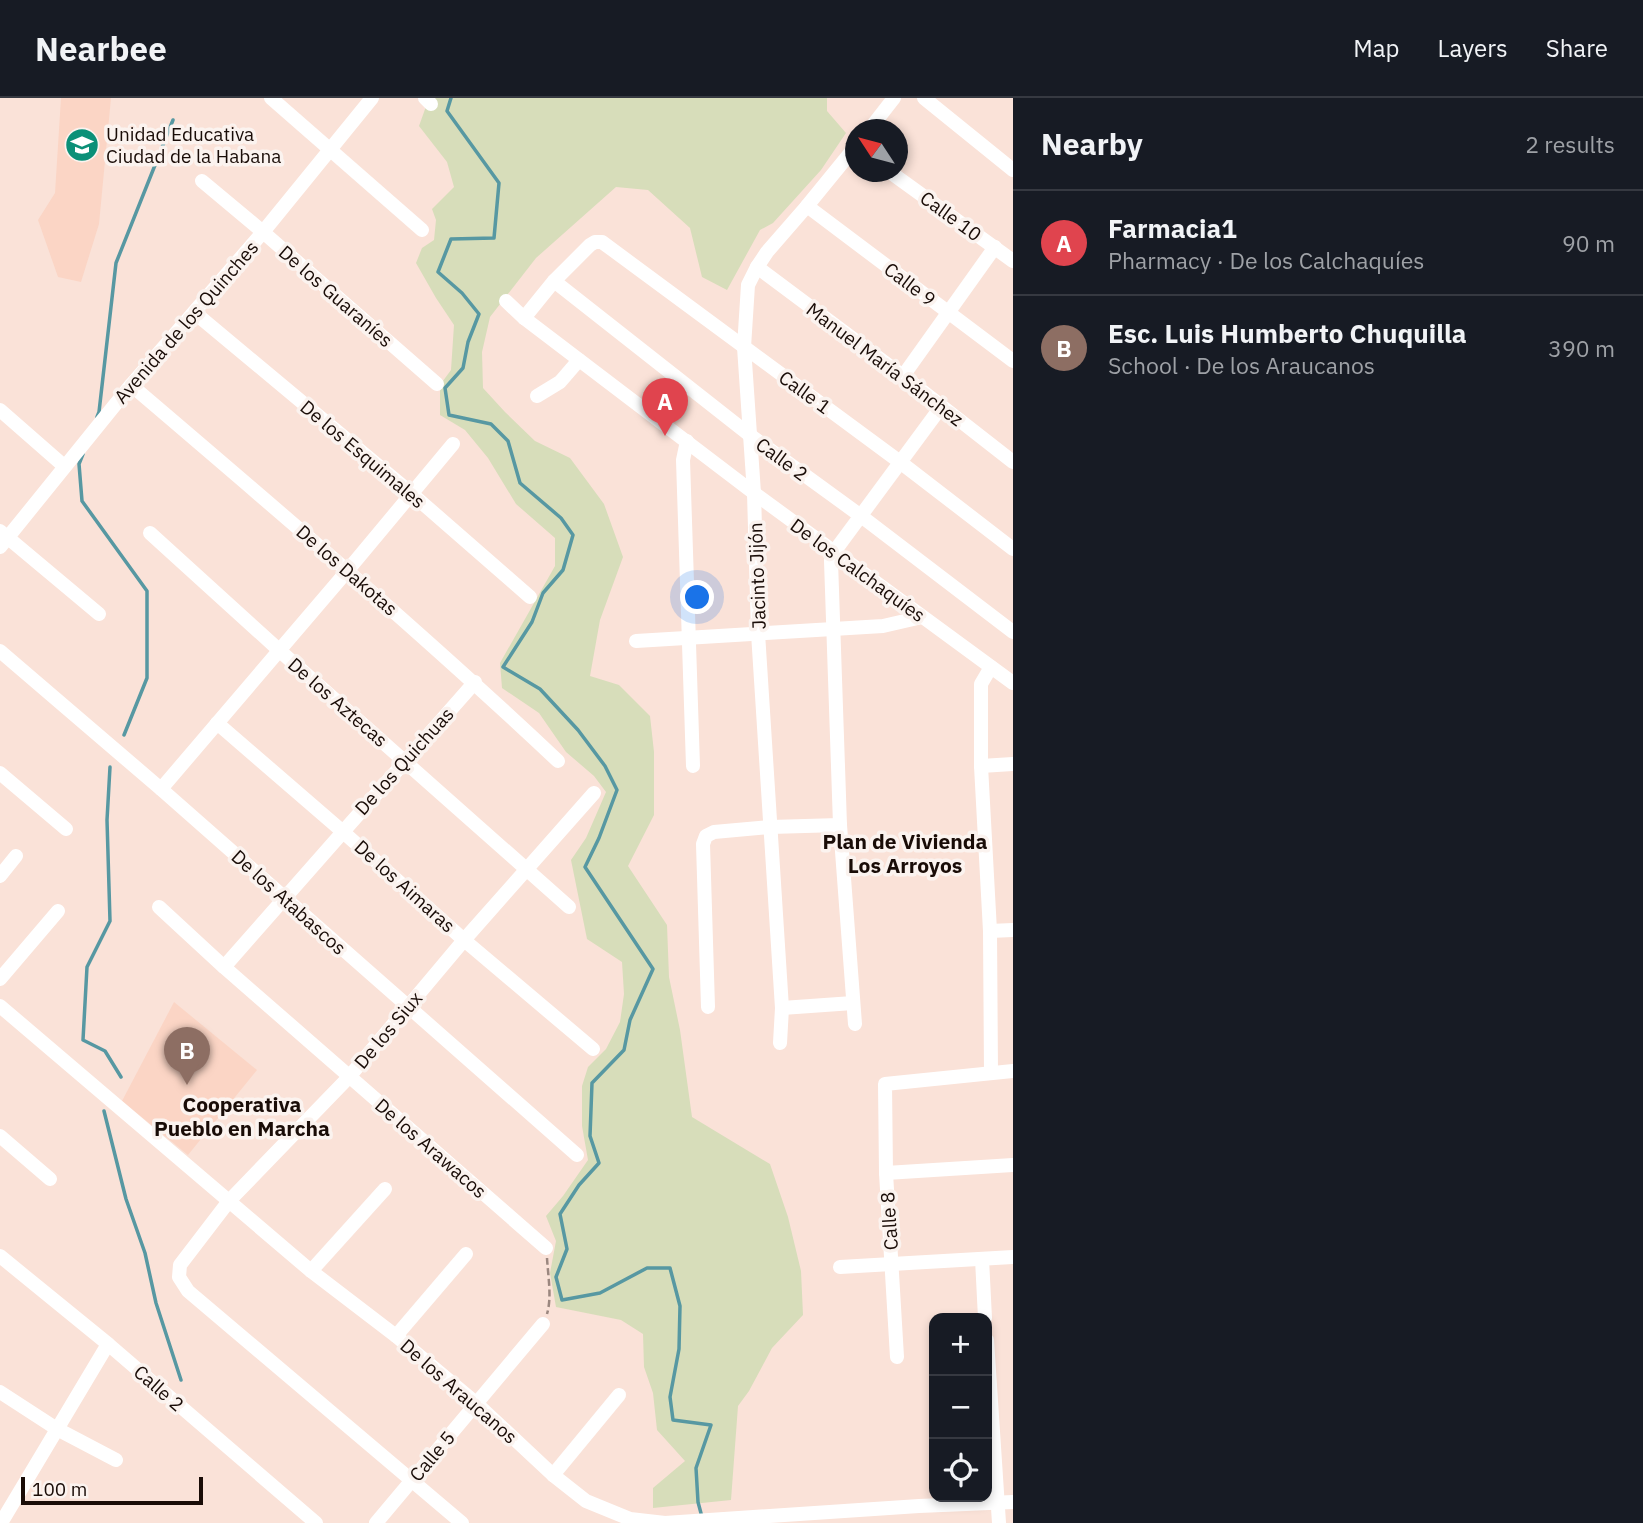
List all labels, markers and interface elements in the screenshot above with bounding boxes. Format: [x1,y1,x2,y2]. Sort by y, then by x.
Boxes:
text: Nearbee [35,27,167,70]
text: Map [1353,32,1400,64]
text: Layers [1438,32,1508,64]
text: Share [1546,32,1608,64]
north arrow [845,119,908,182]
place label: Unidad Educativa Ciudad de la Habana [106,122,281,168]
text: Nearby [1041,124,1143,163]
school or university icon: Unidad Educativa Ciudad de la Habana [63,126,101,164]
text: 2 results [1525,129,1615,159]
street label: Calle 10 [916,186,986,246]
text: Farmacia1 [1108,211,1237,245]
text: A [1056,228,1072,258]
text: 90 m [1562,228,1615,258]
street label: Avenida de los Quinches [109,236,263,408]
street label: De los Guaraníes [274,240,398,352]
text: Pharmacy · De los Calchaquíes [1108,245,1424,275]
street label: Calle 9 [879,257,941,311]
street label: Manuel María Sánchez [802,297,968,431]
text: Esc. Luis Humberto Chuquilla [1108,316,1467,350]
text: B [1056,333,1072,363]
text: 390 m [1548,333,1615,363]
text: School · De los Araucanos [1108,350,1375,380]
street label: Calle 1 [774,365,836,419]
pin: A [642,378,688,436]
street label: De los Esquimales [296,395,430,513]
street label: Calle 2 [751,432,813,486]
street label: De los Calchaquíes [786,513,930,627]
street label: De los Dakotas [291,519,403,621]
street label: Jacinto Jijón [743,522,771,630]
your location [680,580,714,614]
street label: De los Aztecas [283,652,393,752]
street label: De los Quichuas [349,702,459,820]
district label: Plan de Vivienda Los Arroyos [822,827,988,879]
street label: De los Aimaras [350,835,460,937]
street label: De los Atabascos [227,844,351,960]
street label: De los Siux [349,986,427,1074]
pin: B [164,1027,210,1085]
district label: Cooperativa Pueblo en Marcha [154,1090,330,1142]
street label: De los Arawacos [370,1093,492,1203]
street label: Calle 8 [875,1191,903,1251]
map controls [929,1313,992,1502]
button: + [929,1313,992,1376]
street label: De los Araucanos [395,1334,523,1448]
street label: Calle 2 [129,1360,189,1416]
button: − [929,1376,992,1439]
street label: Calle 5 [404,1426,460,1486]
button: locate [929,1439,992,1502]
scale bar [21,1474,203,1506]
text: 100 m [32,1477,87,1501]

